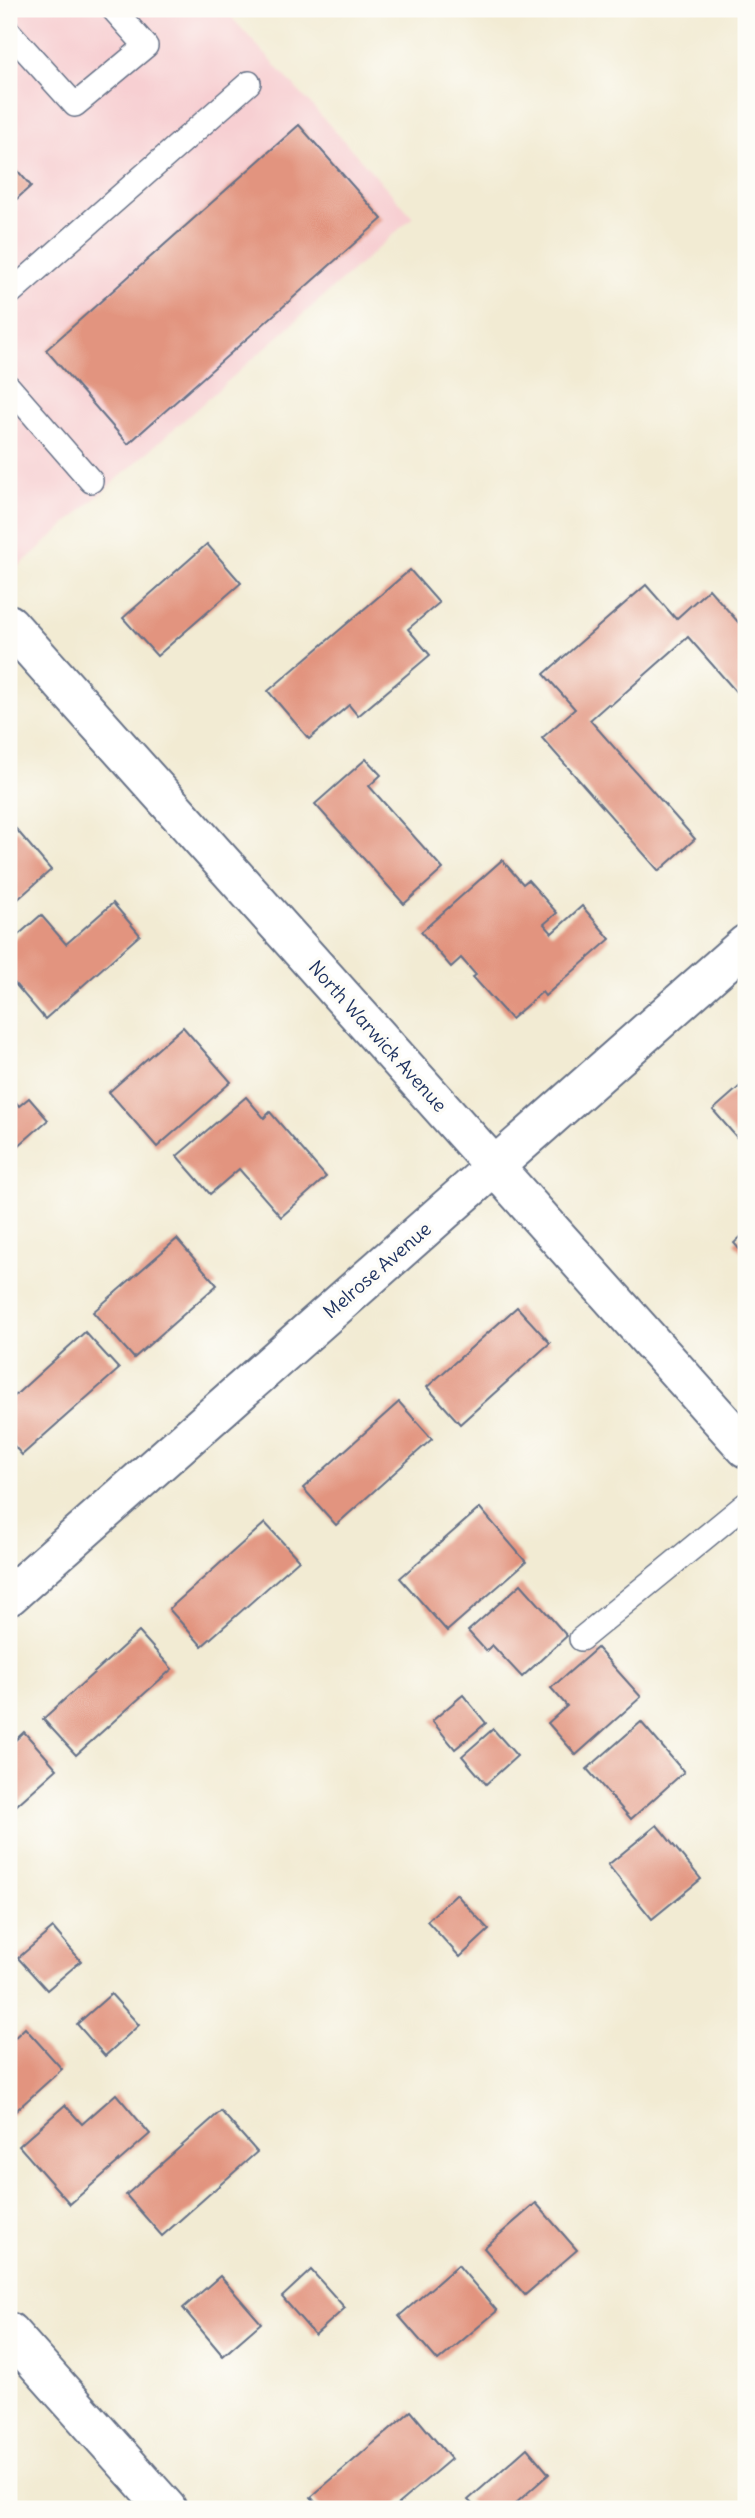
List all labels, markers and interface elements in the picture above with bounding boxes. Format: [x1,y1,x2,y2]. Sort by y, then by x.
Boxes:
street label: North Warwick Avenue [304,955,452,1117]
street label: Melrose Avenue [318,1217,436,1323]

